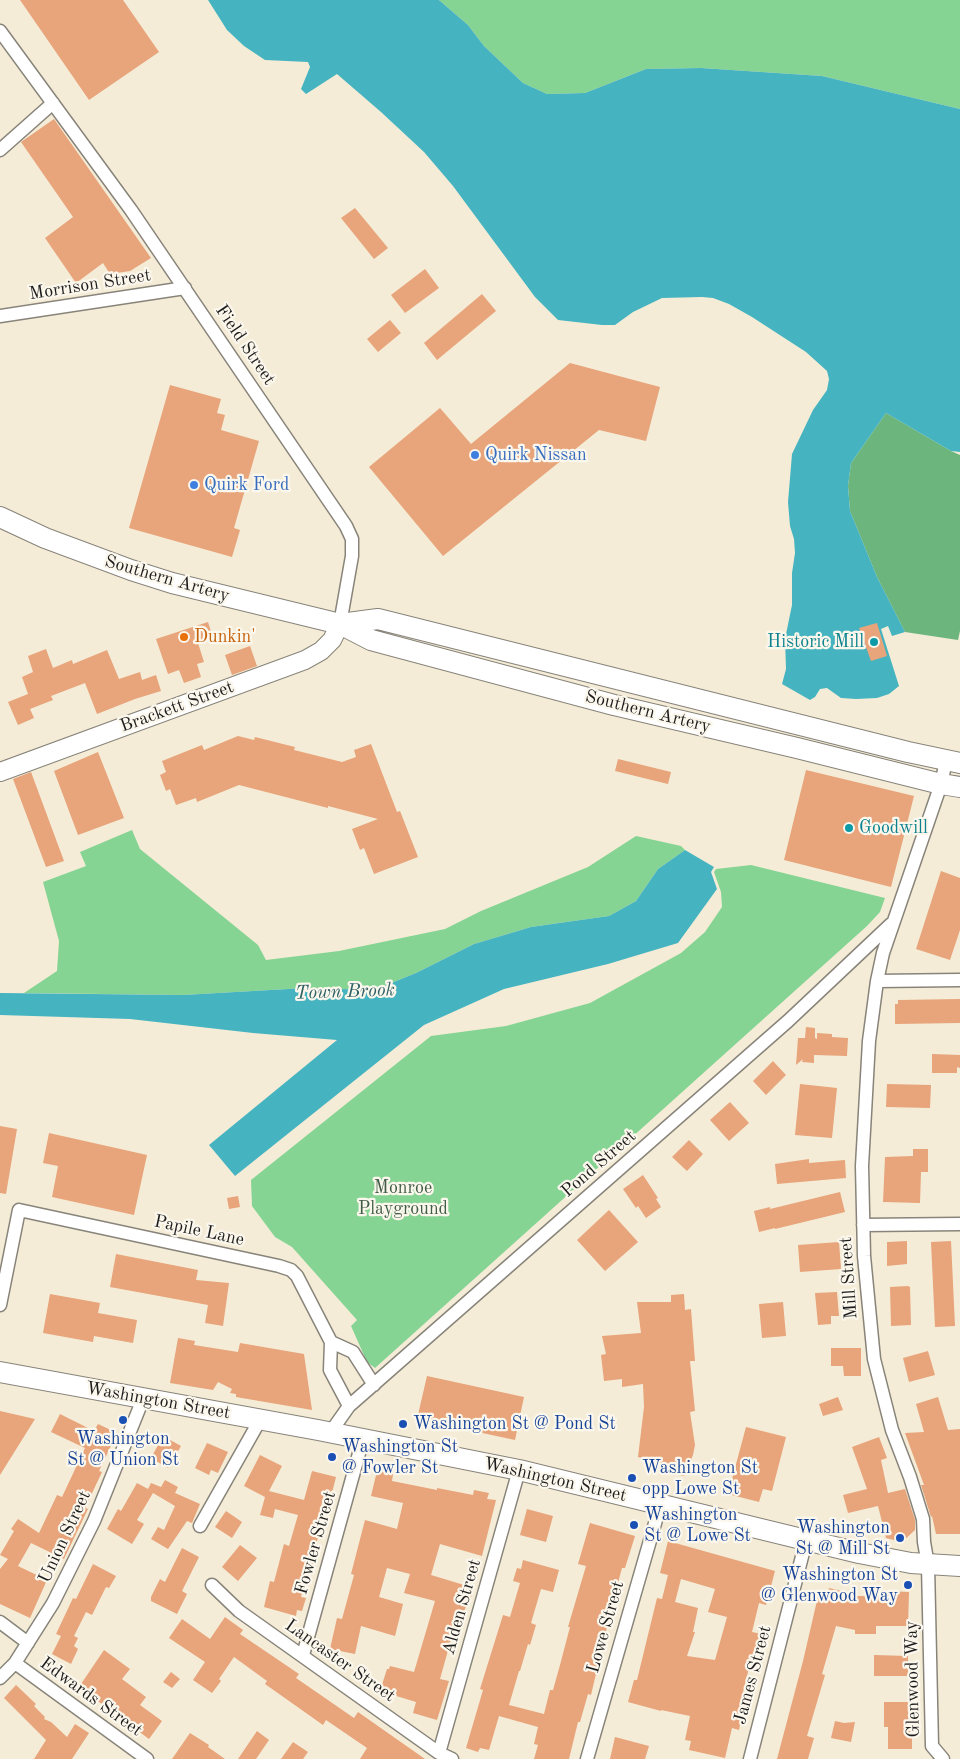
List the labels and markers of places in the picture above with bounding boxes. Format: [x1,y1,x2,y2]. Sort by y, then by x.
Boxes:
place label: Quirk Nissan [485,444,587,466]
marker: Quirk Nissan [469,449,481,461]
place label: Quirk Ford [204,474,289,496]
marker: Quirk Ford [188,479,200,491]
place label: Dunkin' [194,626,256,648]
marker: Dunkin' [178,631,190,643]
place label: Historic Mill [767,631,864,653]
marker: Historic Mill [868,636,880,648]
place label: Goodwill [859,817,928,839]
marker: Goodwill [843,822,855,834]
place label: Washington St @ Pond St [413,1413,616,1435]
marker: Washington St @ Union St [117,1414,129,1426]
marker: Washington St @ Pond St [397,1418,409,1430]
place label: Washington St @ Union St [67,1428,179,1470]
place label: Washington St @ Fowler St [342,1436,458,1478]
marker: Washington St @ Fowler St [326,1451,338,1463]
place label: Washington St opp Lowe St [642,1457,758,1500]
marker: Washington St opp Lowe St [626,1472,638,1484]
place label: Washington St @ Lowe St [644,1504,751,1546]
place label: Washington St @ Mill St [796,1517,890,1560]
marker: Washington St @ Lowe St [628,1519,640,1531]
marker: Washington St @ Mill St [894,1532,906,1544]
place label: Washington St @ Glenwood Way [761,1564,898,1606]
marker: Washington St @ Glenwood Way [902,1579,914,1591]

